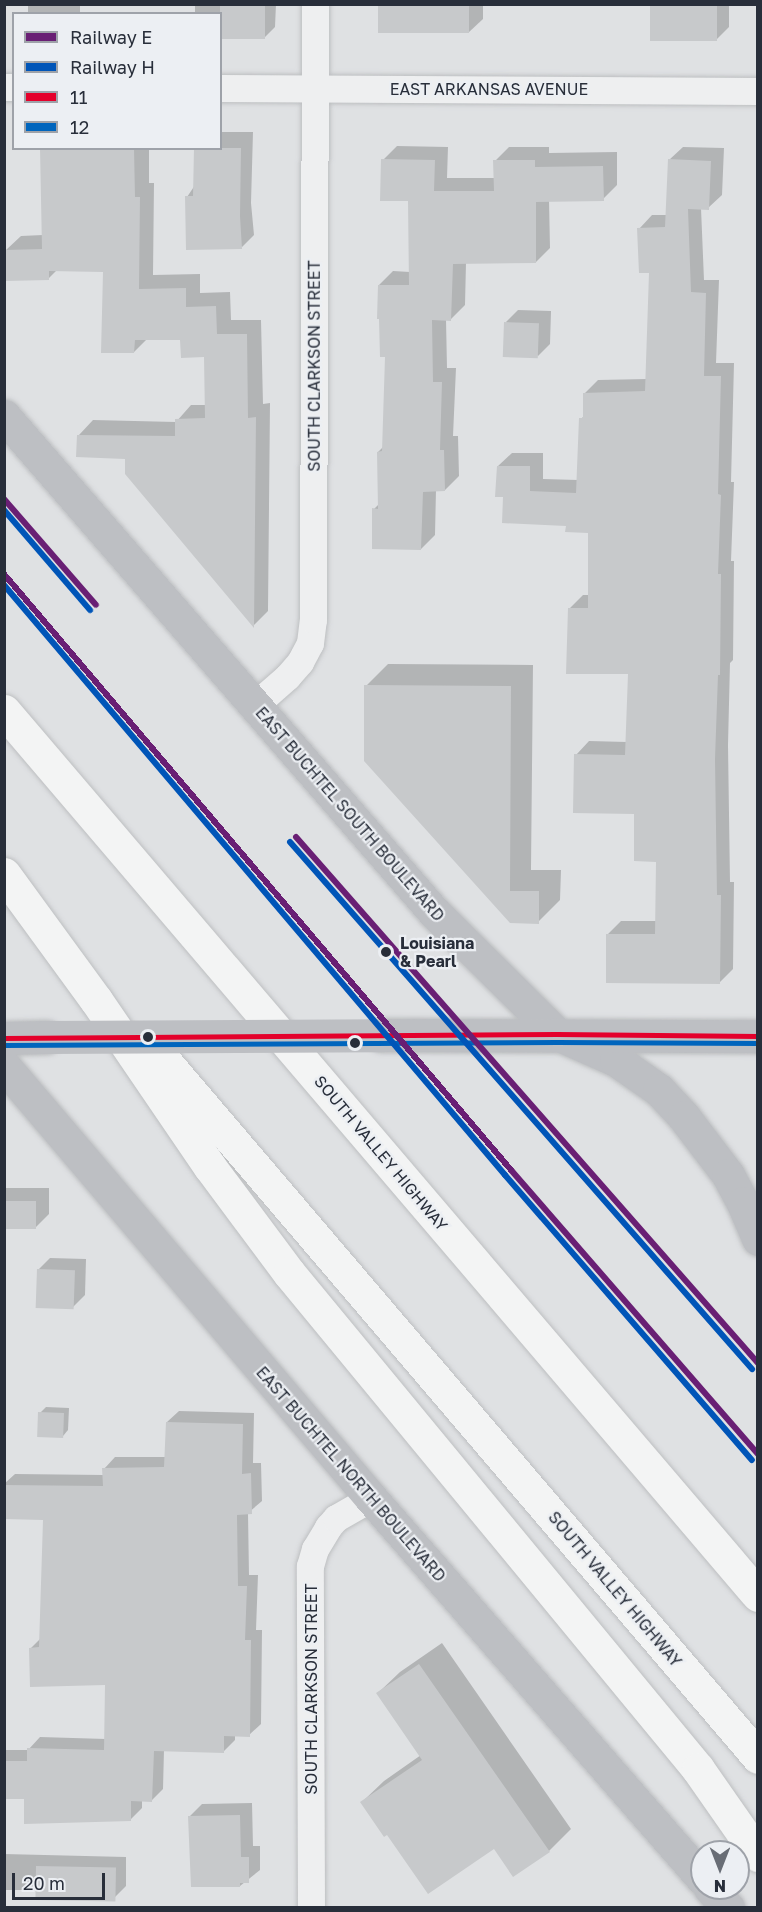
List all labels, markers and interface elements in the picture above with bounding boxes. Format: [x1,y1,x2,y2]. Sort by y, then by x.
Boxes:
legend [12,12,222,150]
text: Railway E [70,26,152,48]
text: Railway H [70,56,155,78]
street label: EAST ARKANSAS AVENUE [390,79,588,99]
text: 11 [70,86,87,108]
text: 12 [70,116,89,138]
street label: SOUTH CLARKSON STREET [304,260,324,472]
street label: EAST BUCHTEL SOUTH BOULEVARD [252,703,448,925]
place label: Louisiana & Pearl [400,933,474,971]
marker: Louisiana & Pearl [377,943,395,961]
unlabelled marker [142,1031,154,1043]
unlabelled marker [349,1037,361,1049]
street label: SOUTH VALLEY HIGHWAY [310,1072,452,1234]
street label: EAST BUCHTEL NORTH BOULEVARD [252,1363,450,1585]
street label: SOUTH VALLEY HIGHWAY [544,1508,686,1670]
street label: SOUTH CLARKSON STREET [301,1583,321,1795]
north arrow [690,1840,750,1900]
scale bar [15,1861,108,1899]
text: 20 m [23,1872,65,1894]
text: N [714,1876,726,1896]

